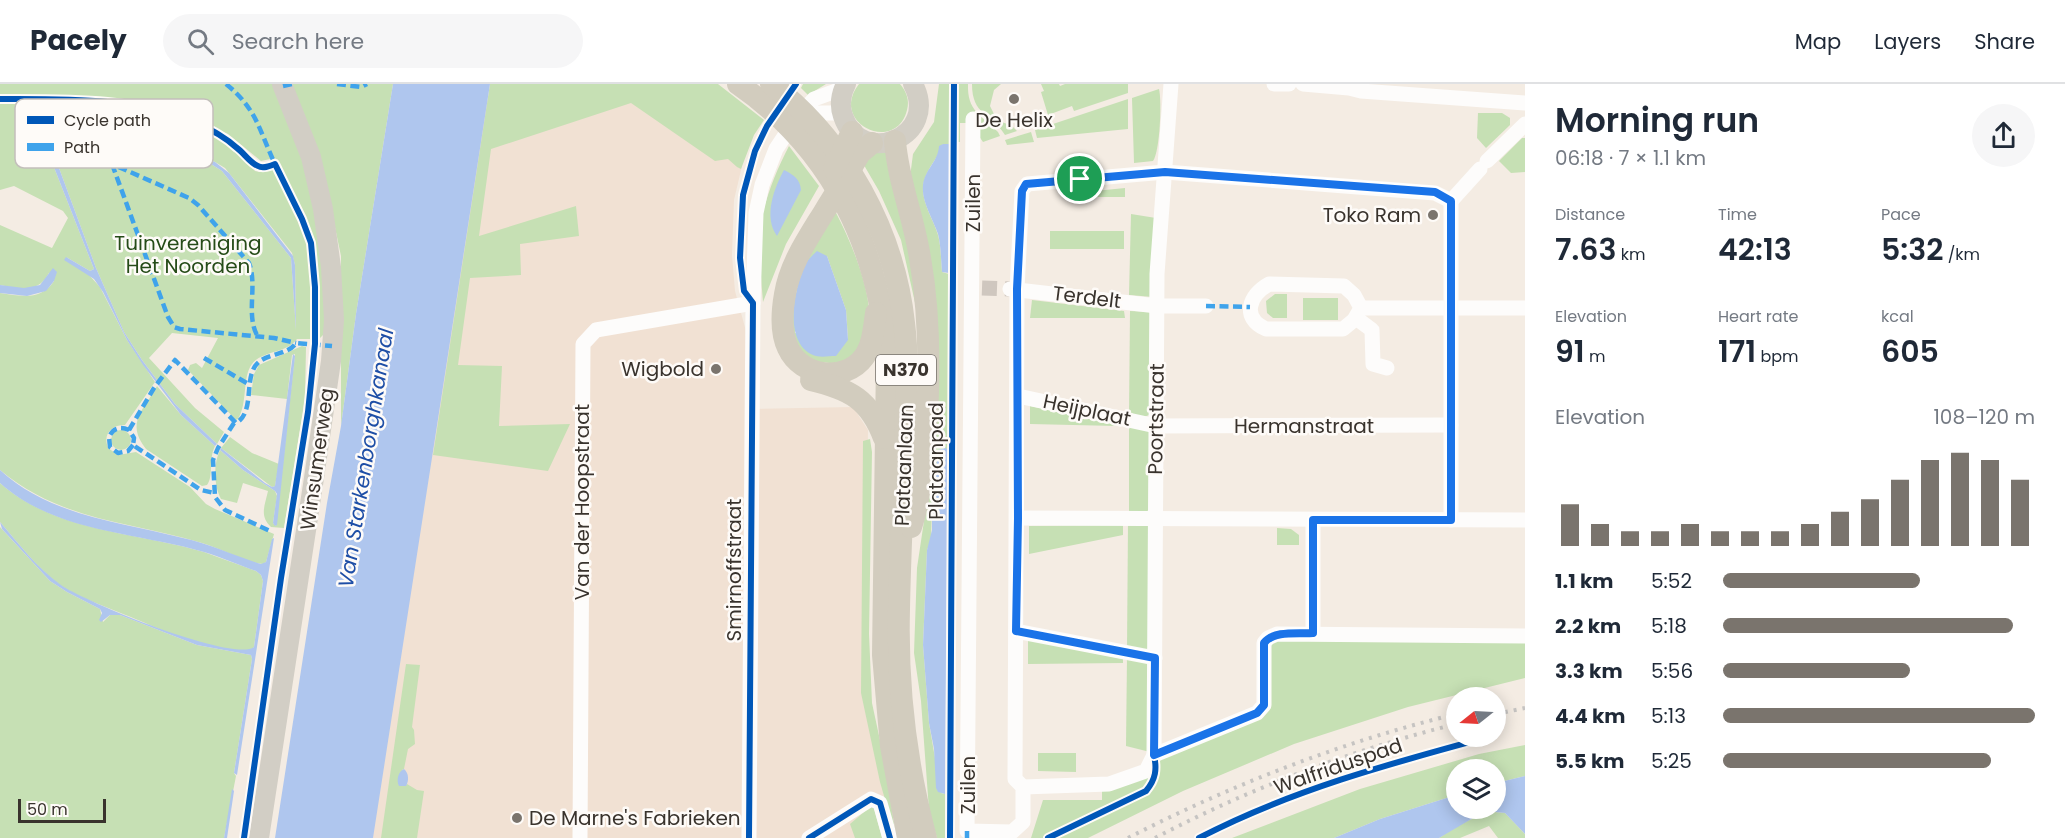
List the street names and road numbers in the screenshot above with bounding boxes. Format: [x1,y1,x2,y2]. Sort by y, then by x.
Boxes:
street label: Zuilen [959,174,987,232]
street label: Terdelt [1051,279,1123,315]
road number: N370 [876,355,936,385]
street label: Poortstraat [1141,363,1171,475]
street label: Winsumerweg [293,386,341,532]
street label: Heijplaat [1041,387,1133,433]
street label: Plataanpad [922,402,950,520]
street label: Van der Hoopstraat [568,404,596,600]
street label: Plataanlaan [888,404,920,526]
street label: Hermanstraat [1234,412,1374,440]
street label: Smirnoffstraat [720,499,748,641]
street label: Walfriduspad [1270,731,1406,801]
street label: Zuilen [954,756,982,814]

